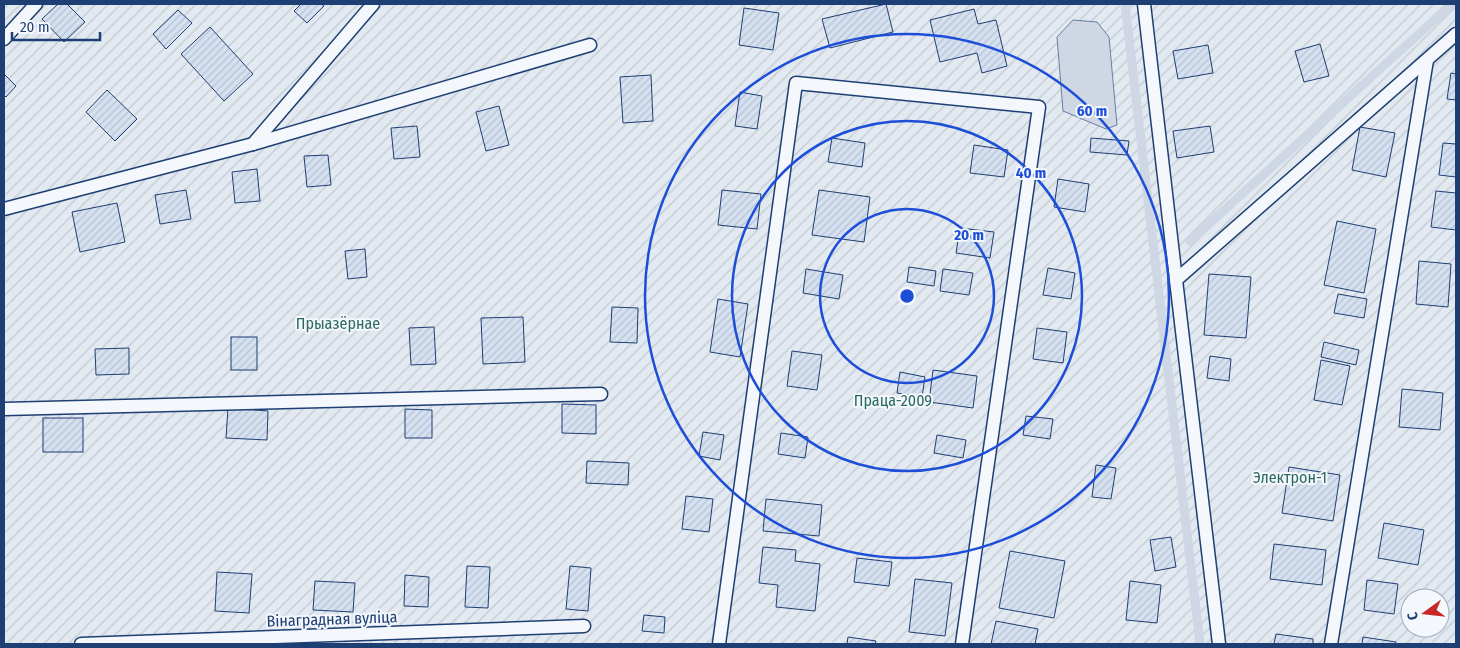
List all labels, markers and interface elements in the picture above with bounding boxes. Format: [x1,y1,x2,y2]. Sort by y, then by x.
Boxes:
scale bar [12,10,100,42]
text: 20 m [20,18,50,36]
text: 60 m [1077,102,1107,120]
text: 40 m [1016,164,1046,182]
text: 20 m [953,226,984,244]
centre of rings [898,287,916,305]
park label: Прыазёрнае [296,314,380,333]
park label: Праца-2009 [854,391,932,410]
park label: Электрон-1 [1253,468,1327,487]
north arrow [1400,588,1450,638]
street label: Вінаградная вуліца [266,607,398,631]
text: С [1404,610,1422,622]

